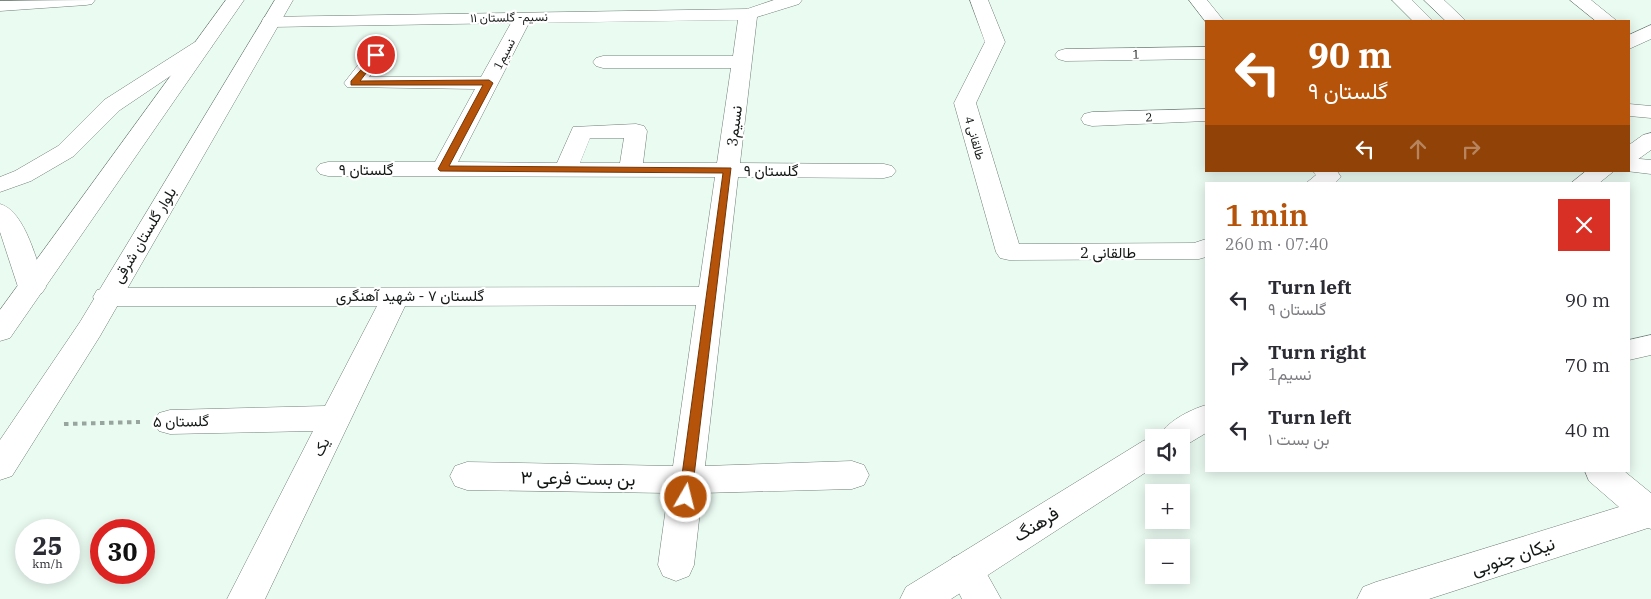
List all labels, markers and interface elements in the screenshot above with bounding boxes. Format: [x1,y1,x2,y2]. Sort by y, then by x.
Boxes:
street label: نسیم- گلستان ۱۱ [470,9,548,26]
text: 90 m [1308,32,1392,78]
pin [355,34,397,76]
street label: نسیم1 [490,36,519,72]
icon: left [1225,40,1290,105]
icon: arrive [362,41,390,69]
street label: 1 [1132,46,1140,62]
text: گلستان ۹ [1308,76,1388,105]
street label: نسیم3 [722,105,747,148]
street label: 2 [1145,109,1153,125]
street label: طالقانی 4 [961,114,988,162]
icon: left [1351,135,1379,163]
icon: ahead [1404,135,1432,163]
icon: right [1457,135,1485,163]
street label: گلستان ۹ [339,160,394,179]
street label: گلستان ۹ [744,161,799,180]
street label: بلوار گلستان شرقی [108,184,181,287]
text: 1 min [1225,195,1308,234]
button: close [1558,199,1610,251]
text: 260 m · 07:40 [1225,234,1328,254]
street label: طالقانی 2 [1080,243,1136,263]
text: Turn left [1268,275,1351,299]
street label: گلستان ۷ - شهید آهنگری [336,286,484,306]
icon: left [1225,286,1253,314]
text: 90 m [1565,288,1610,312]
text: گلستان ۹ [1268,299,1326,319]
text: Turn right [1268,340,1366,364]
icon: right [1225,351,1253,379]
text: 70 m [1565,353,1610,377]
text: نسیم1 [1268,364,1312,384]
text: Turn left [1268,405,1351,429]
street label: گلستان ۵ [153,411,210,431]
icon: left [1225,416,1253,444]
text: 40 m [1565,418,1610,442]
map controls [1145,429,1190,584]
button: sound [1145,429,1190,474]
text: بن بست ۱ [1268,429,1329,449]
street label: یک [308,434,334,460]
street label: بن بست فرعی ۳ [520,466,636,490]
position arrow [659,470,711,522]
button: + [1145,484,1190,529]
street label: فرهنگ [1009,501,1063,547]
speed limit sign: 30 [90,519,155,584]
text: 25 [32,529,63,562]
street label: نیکان جنوبی [1468,532,1558,580]
button: − [1145,539,1190,584]
text: km/h [32,556,63,571]

